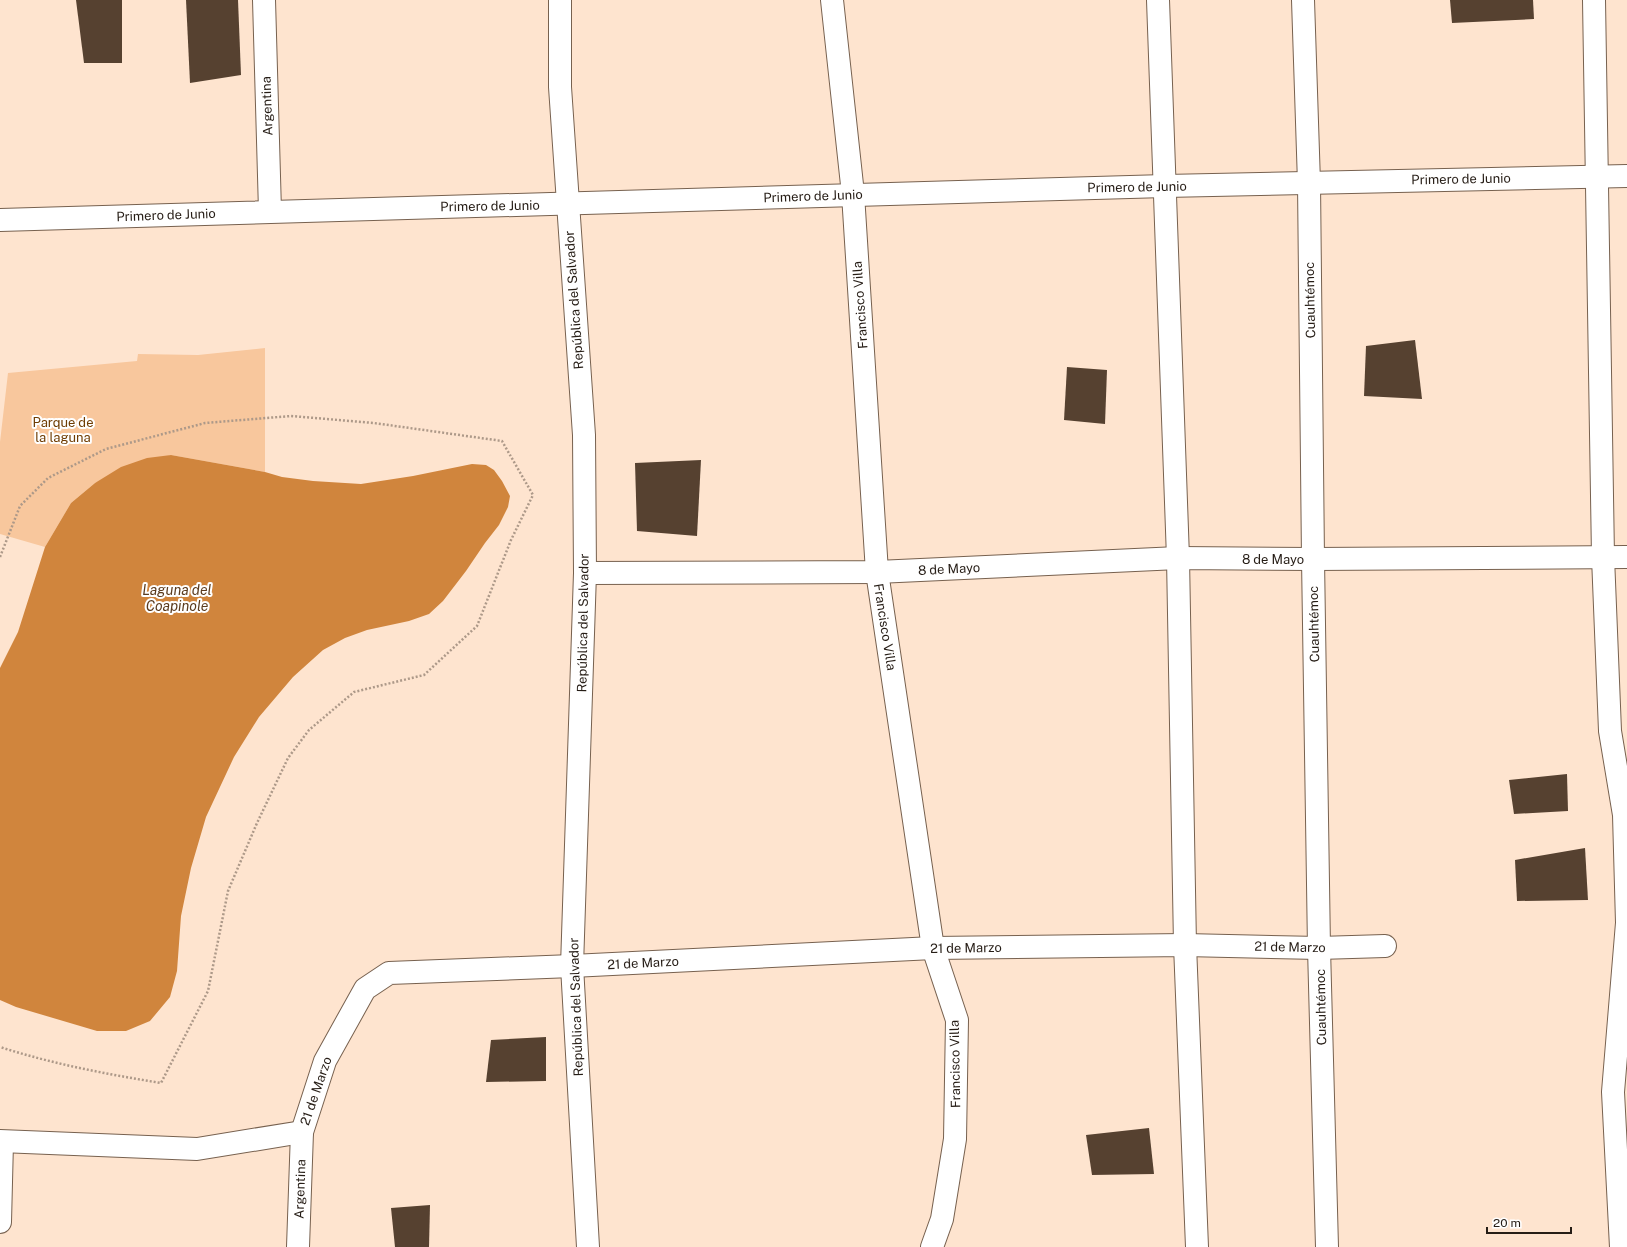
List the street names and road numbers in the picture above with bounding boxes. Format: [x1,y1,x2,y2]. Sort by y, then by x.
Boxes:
street label: Argentina [258,76,276,136]
street label: Primero de Junio [1411,171,1511,187]
street label: Primero de Junio [1087,179,1187,195]
street label: Primero de Junio [763,187,863,205]
street label: Primero de Junio [440,198,540,214]
street label: Primero de Junio [116,206,216,224]
street label: República del Salvador [562,230,586,370]
street label: Francisco Villa [849,261,871,349]
street label: Cuauhtémoc [1302,262,1318,338]
street label: 8 de Mayo [1242,552,1304,567]
street label: República del Salvador [574,553,592,693]
street label: 8 de Mayo [918,560,980,578]
street label: Francisco Villa [871,582,899,672]
street label: Cuauhtémoc [1306,586,1322,662]
street label: República del Salvador [566,937,586,1077]
street label: 21 de Marzo [1254,939,1326,955]
street label: 21 de Marzo [930,940,1002,956]
street label: 21 de Marzo [607,954,679,972]
street label: Cuauhtémoc [1313,969,1329,1045]
street label: Francisco Villa [947,1020,963,1108]
street label: 21 de Marzo [297,1055,335,1127]
street label: Argentina [291,1159,309,1219]

